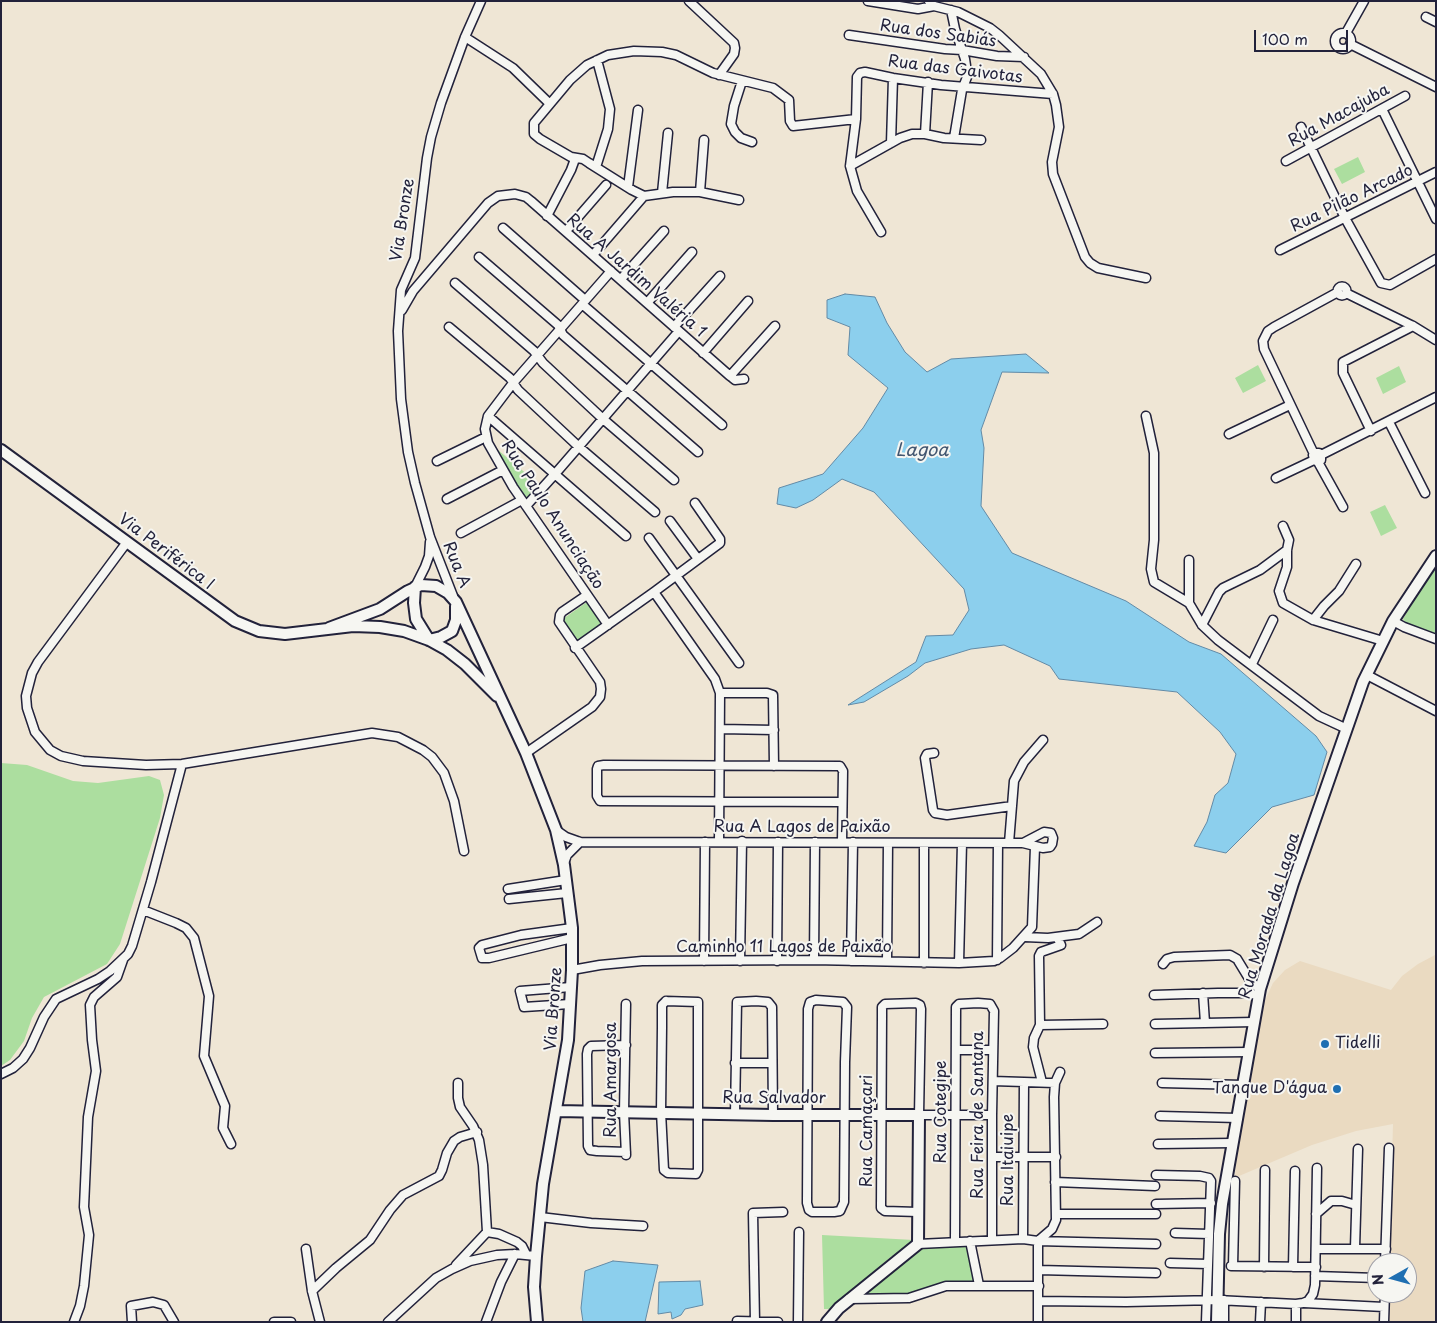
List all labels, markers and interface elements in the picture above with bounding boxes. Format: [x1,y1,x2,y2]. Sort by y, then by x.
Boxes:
street label: Rua dos Sabiás [879,16,997,52]
scale bar [1257,20,1351,52]
text: 100 m [1262,27,1308,50]
street label: Rua das Gaivotas [887,52,1023,88]
street label: Rua Macajuba [1285,80,1393,152]
street label: Rua Pilão Arcado [1288,161,1416,237]
street label: Via Bronze [387,177,419,263]
street label: Rua A Jardim Valéria 1 [562,210,710,342]
street label: Rua Paulo Anunciação [497,437,607,593]
water label: Lagoa [896,440,948,462]
street label: Via Periférica I [114,510,218,594]
street label: Rua A [438,539,474,591]
street label: Rua A Lagos de Paixão [714,818,890,838]
street label: Rua Morada da Lagoa [1236,831,1304,1001]
street label: Caminho 11 Lagos de Paixão [676,938,892,958]
street label: Via Bronze [542,967,566,1051]
street label: Rua Amargosa [602,1022,622,1138]
street label: Rua Feira de Santana [969,1031,989,1199]
place label: Tidelli [1335,1034,1380,1054]
marker: Tidelli [1319,1038,1331,1050]
street label: Rua Cotegipe [932,1060,952,1164]
street label: Rua Camaçari [858,1075,878,1187]
place label: Tanque D'água [1212,1079,1327,1099]
marker: Tanque D'água [1331,1083,1343,1095]
street label: Rua Salvador [722,1089,826,1109]
street label: Rua Itaiuipe [999,1114,1019,1206]
north arrow [1367,1253,1417,1303]
text: N [1367,1273,1389,1287]

